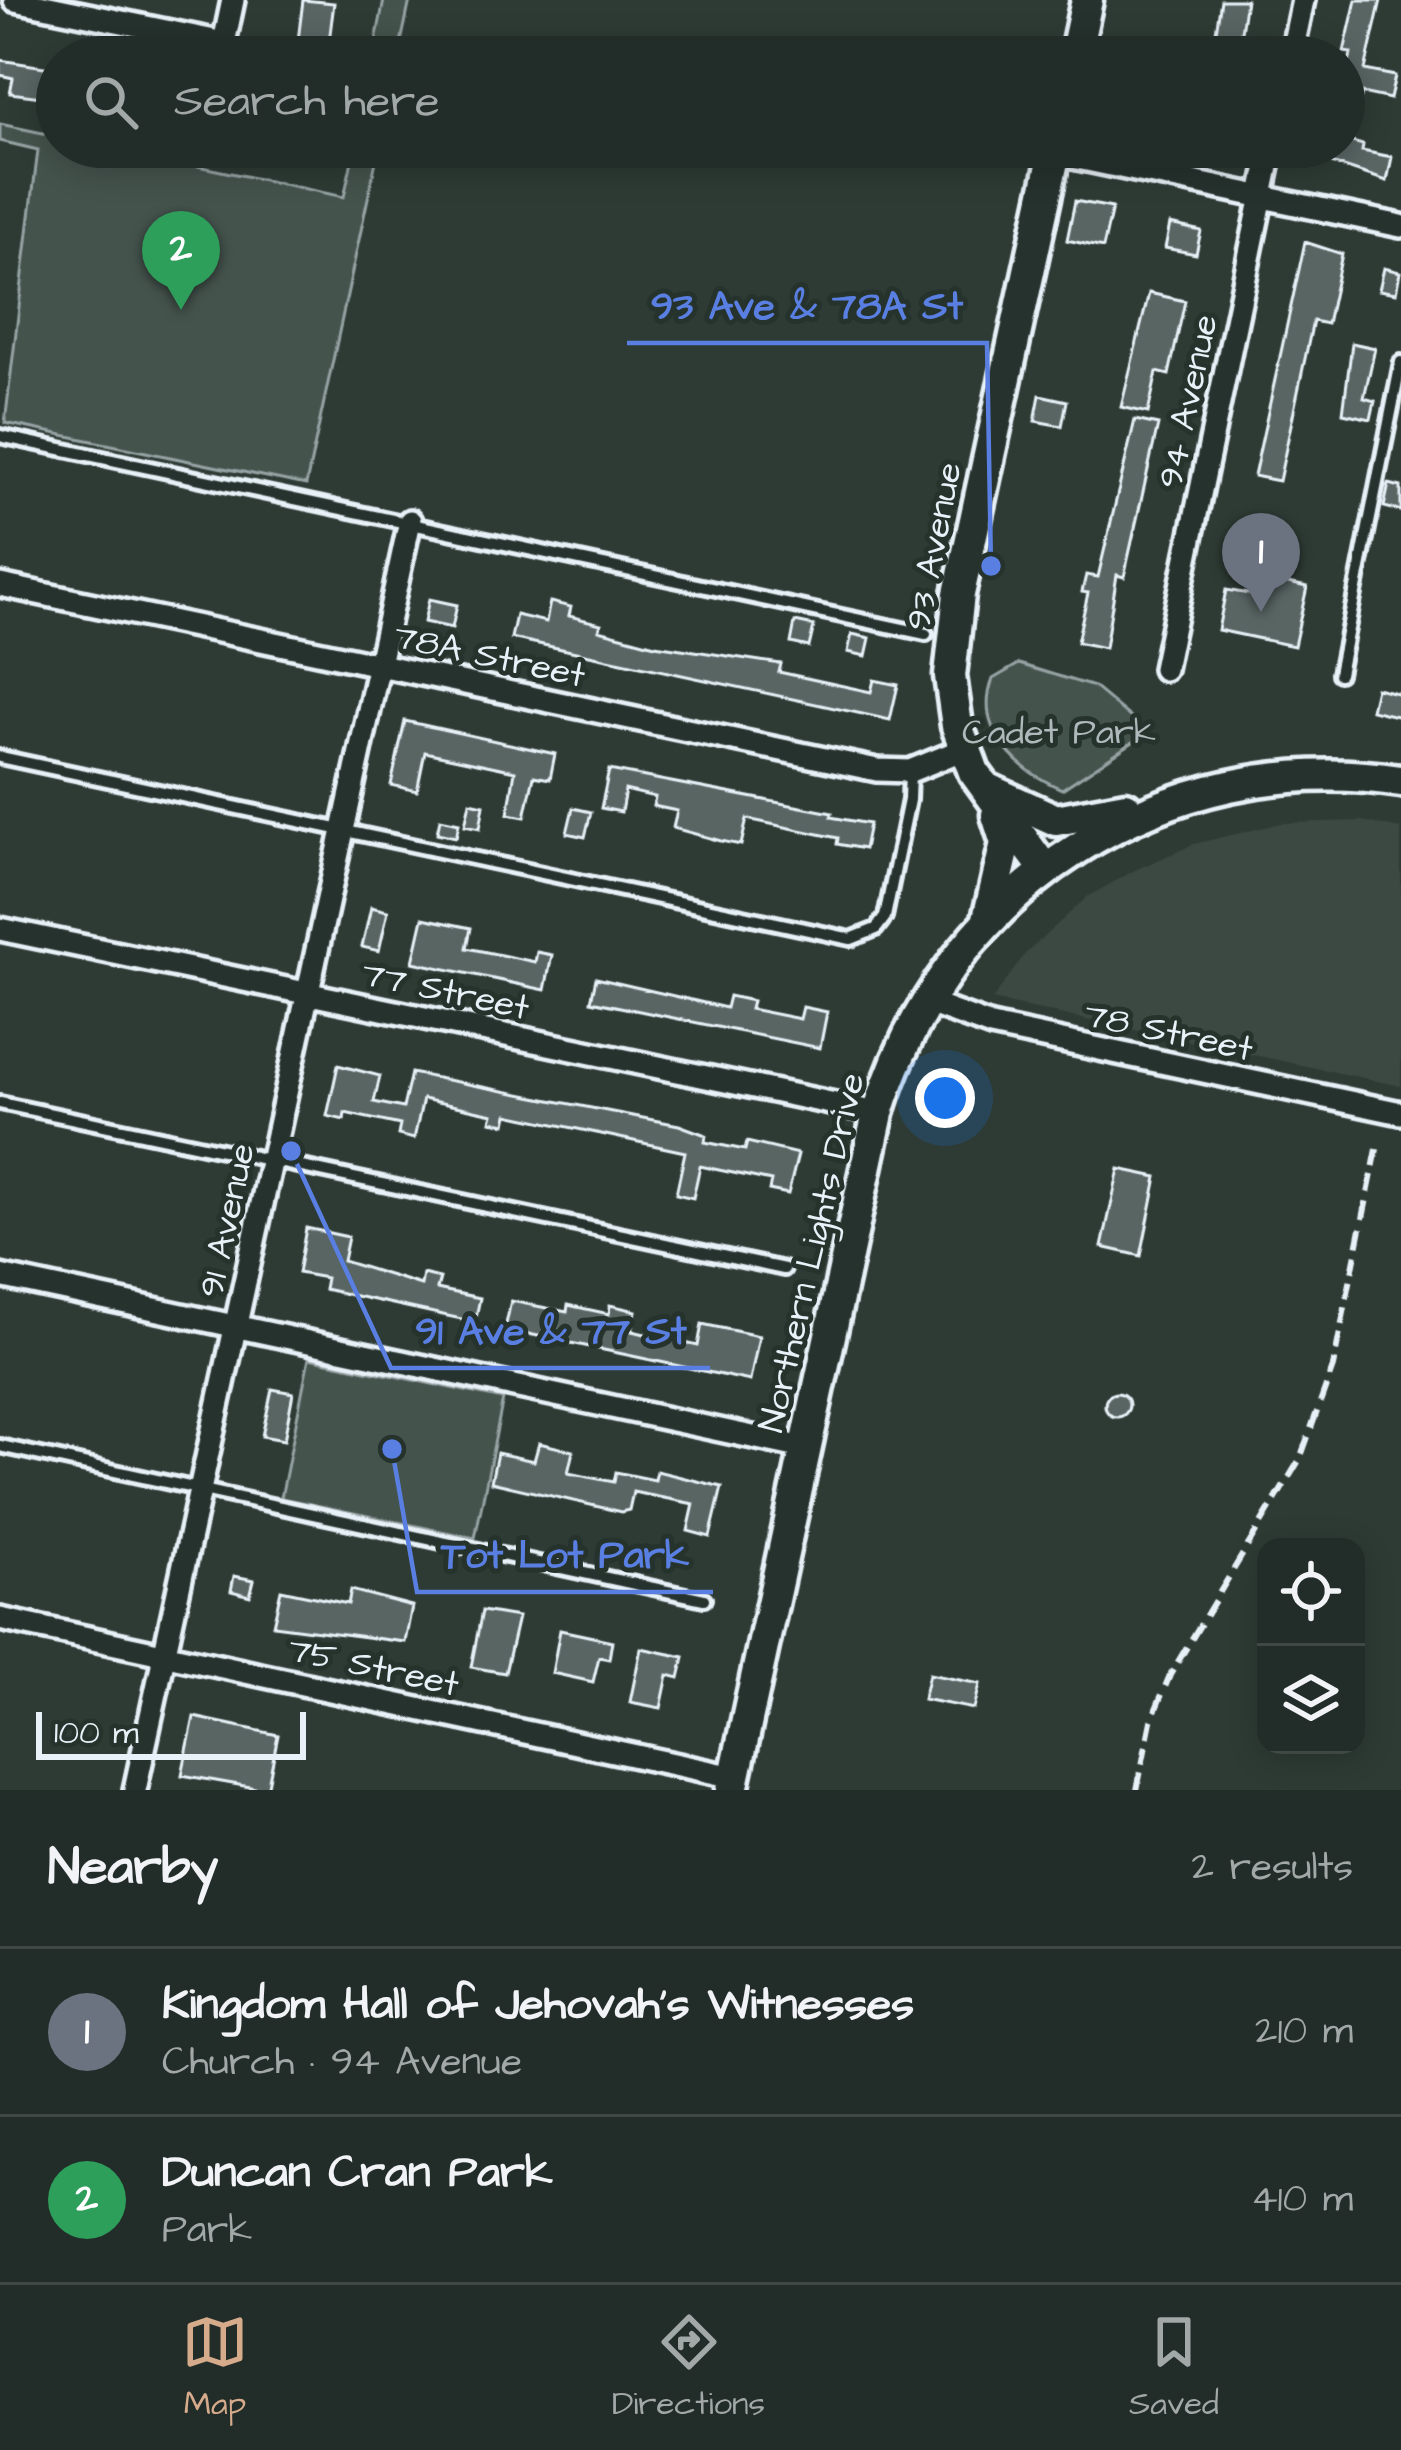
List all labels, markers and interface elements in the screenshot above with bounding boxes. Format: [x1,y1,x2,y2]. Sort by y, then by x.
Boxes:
search box [36,36,1365,168]
icon: search [78,69,144,135]
text: Search here [174,71,440,133]
pin: 2 [142,211,220,310]
callout: 93 Ave & 78A St [627,268,987,343]
text: 93 Ave & 78A St [651,281,963,335]
street label: 94 Avenue [1145,310,1232,493]
street label: 93 Avenue [893,458,976,635]
pin: 1 [1222,513,1300,612]
street label: 78A Street [389,611,590,702]
park label: Cadet Park [962,707,1156,758]
street label: 77 Street [357,949,534,1034]
street label: 78 Street [1080,990,1258,1075]
street label: Northern Lights Drive [746,1068,880,1438]
your location [915,1068,975,1128]
street label: 91 Avenue [186,1139,269,1302]
callout: 91 Ave & 77 St [391,1293,710,1368]
text: 91 Ave & 77 St [416,1306,687,1360]
callout: Tot Lot Park [417,1517,713,1592]
text: Tot Lot Park [440,1530,689,1584]
map controls [1257,1538,1365,1754]
button: locate [1257,1538,1365,1646]
street label: 75 Street [284,1625,464,1710]
button: layers [1257,1646,1365,1754]
scale bar [36,1706,306,1759]
text: 100 m [54,1710,139,1756]
text: Nearby [48,1833,218,1904]
text: 2 results [1192,1841,1353,1895]
text: Kingdom Hall of Jehovah's Witnesses [162,1974,914,2036]
text: 1 [85,2005,90,2059]
text: 210 m [1255,2005,1353,2059]
text: Church · 94 Avenue [162,2036,522,2090]
text: Duncan Cran Park [162,2142,553,2204]
text: 2 [76,2173,98,2227]
text: 410 m [1251,2173,1353,2227]
text: Park [162,2204,252,2258]
tab: Map [182,2309,248,2427]
tab: Directions [612,2309,765,2427]
tab: Saved [1129,2309,1219,2427]

